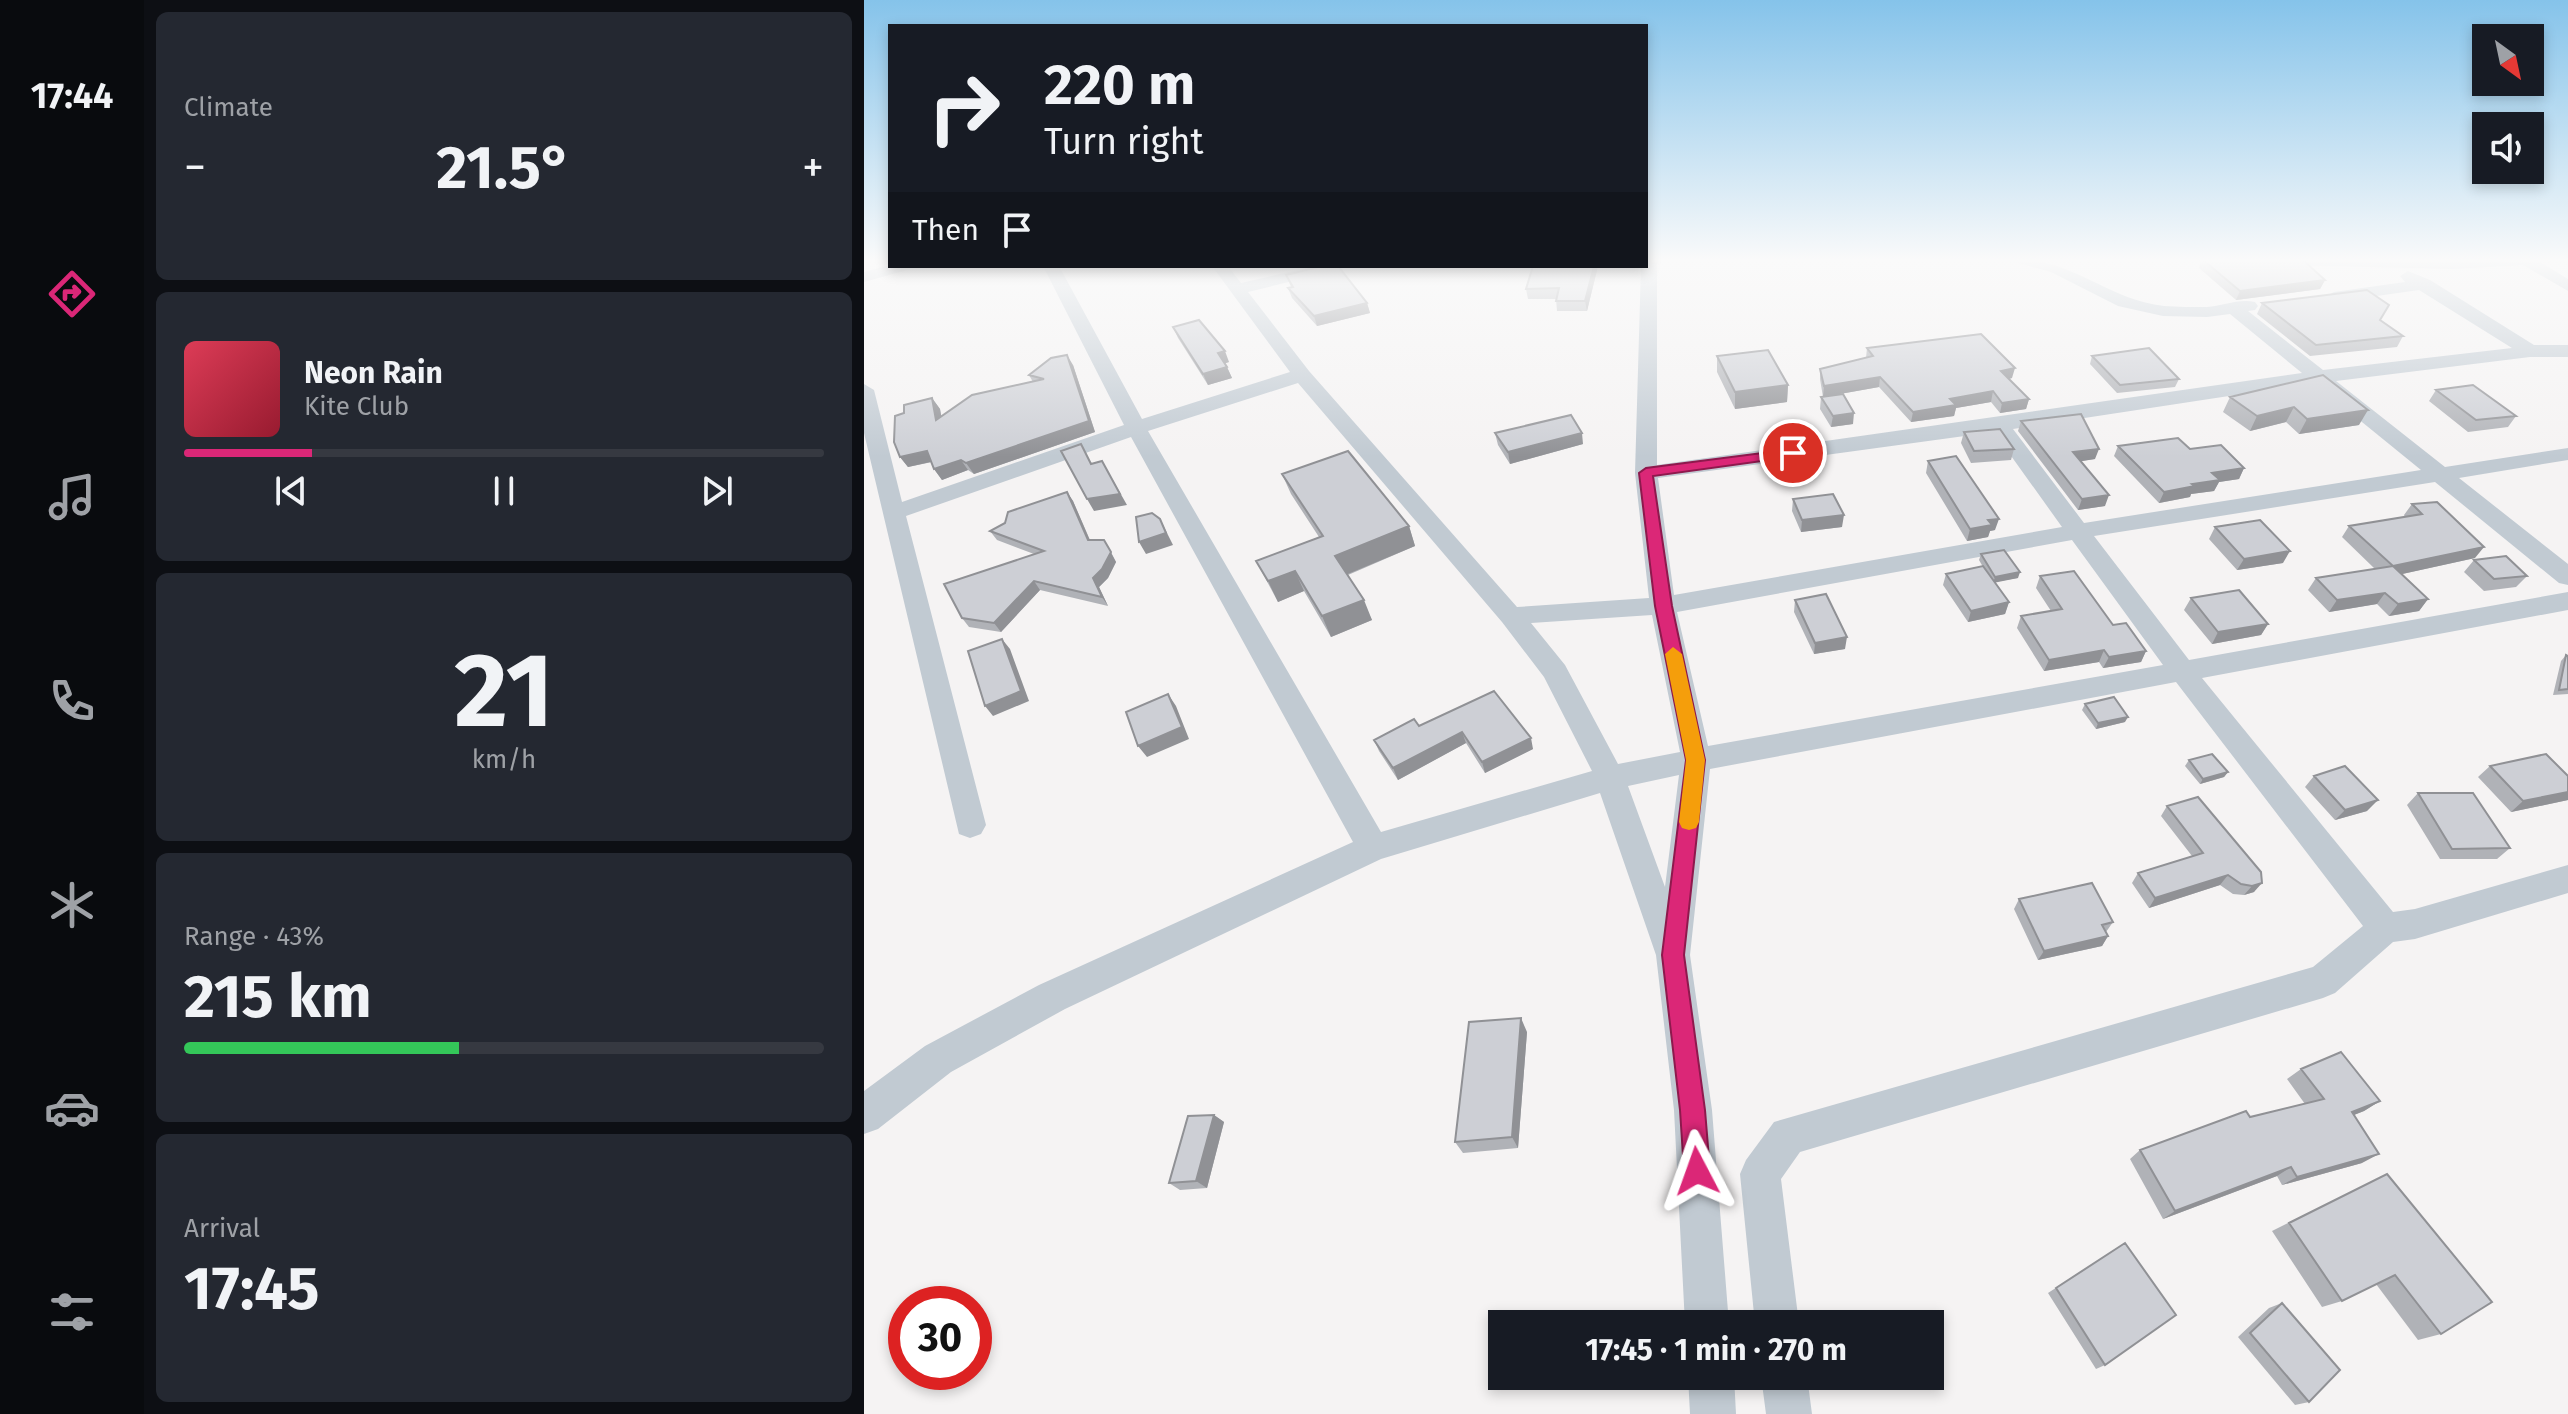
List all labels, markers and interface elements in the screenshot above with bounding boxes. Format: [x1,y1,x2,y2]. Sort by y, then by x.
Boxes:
north arrow [2472,24,2544,96]
map controls [2472,24,2544,184]
text: 220 m [1044,52,1195,119]
icon: right [912,56,1016,160]
text: 17:44 [31,74,113,118]
text: Climate [184,92,273,123]
button: sound [2472,112,2544,184]
text: Turn right [1044,120,1204,164]
text: 21.5° [436,132,572,204]
text: − [184,141,206,194]
text: + [802,141,824,194]
icon: arrive [995,208,1039,252]
text: Then [912,212,979,248]
icon: directions [44,266,100,322]
text: Neon Rain [304,355,443,391]
text: Kite Club [304,391,409,422]
pin [1759,419,1827,487]
icon: arrive [1771,431,1815,475]
icon: music [44,469,100,525]
icon: previous [269,469,313,513]
icon: pause [482,469,526,513]
icon: next [695,469,739,513]
text: 21 [454,629,554,754]
icon: phone [44,673,100,729]
text: km/h [472,744,536,775]
icon: climate [44,877,100,933]
text: Range · 43% [184,921,324,952]
text: 215 km [184,961,372,1033]
icon: car [44,1080,100,1136]
position arrow [1655,1129,1739,1213]
text: Arrival [184,1213,260,1244]
text: 17:45 [184,1253,319,1325]
icon: filters [44,1284,100,1340]
speed limit sign: 30 [888,1286,992,1390]
text: 17:45 · 1 min · 270 m [1585,1332,1847,1368]

